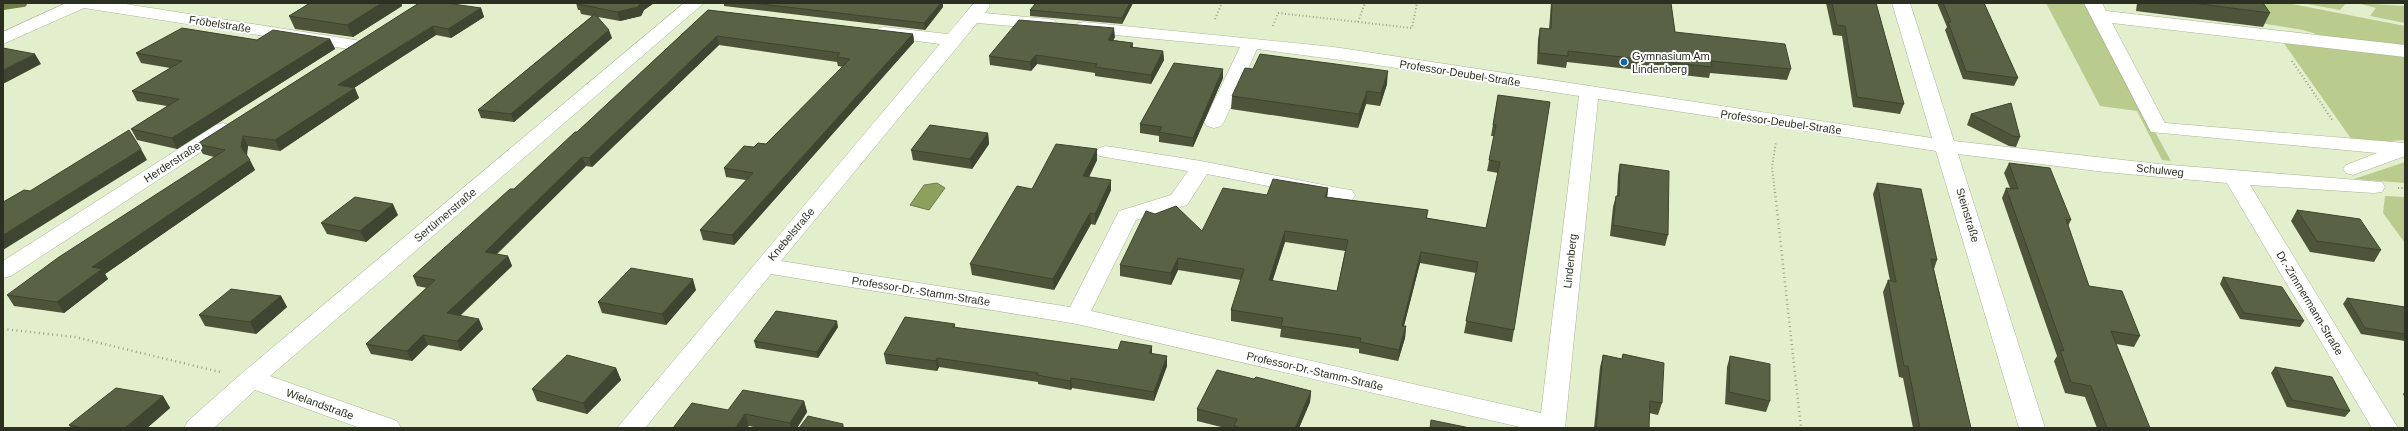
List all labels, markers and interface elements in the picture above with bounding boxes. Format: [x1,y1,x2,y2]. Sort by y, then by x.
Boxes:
street label: Fröbelstraße [188,13,252,35]
place label: Gymnasium Am Lindenberg [1632,50,1710,75]
marker: Gymnasium Am Lindenberg [1619,57,1629,67]
street label: Professor-Deubel-Straße [1399,58,1521,88]
street label: Professor-Deubel-Straße [1720,108,1842,136]
street label: Herderstraße [142,139,202,185]
street label: Schulweg [2136,162,2184,178]
street label: Sertürnerstraße [412,186,478,244]
street label: Steinstraße [1954,186,1982,244]
street label: Knebelstraße [765,205,817,263]
street label: Lindenberg [1561,233,1579,289]
street label: Dr.-Zimmermann-Straße [2274,249,2346,357]
street label: Professor-Dr.-Stamm-Straße [851,274,991,308]
street label: Professor-Dr.-Stamm-Straße [1245,349,1385,393]
street label: Wielandstraße [285,386,355,422]

